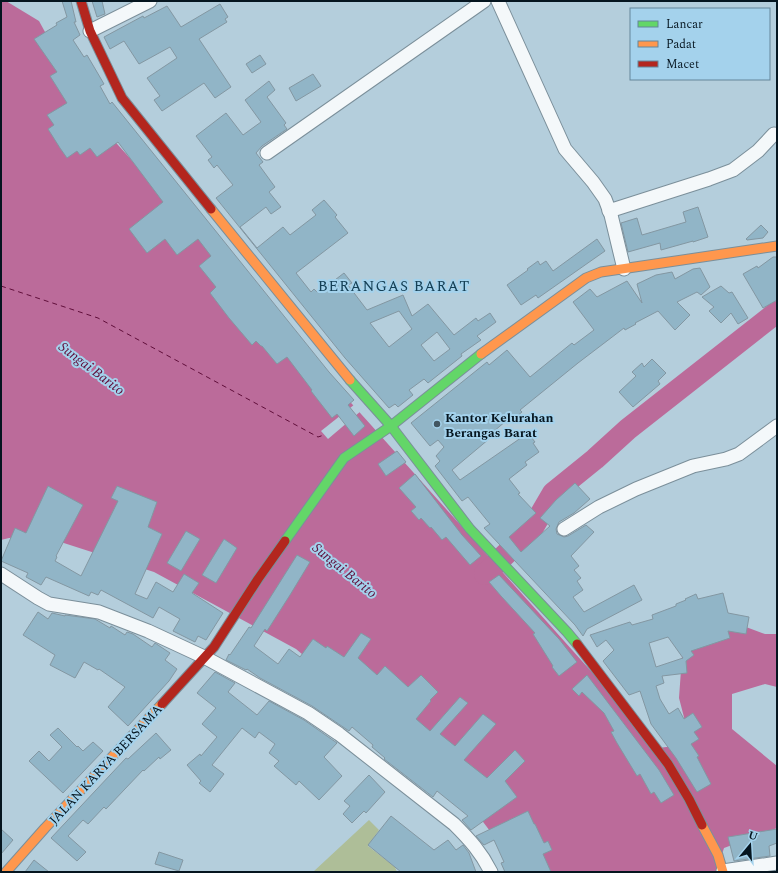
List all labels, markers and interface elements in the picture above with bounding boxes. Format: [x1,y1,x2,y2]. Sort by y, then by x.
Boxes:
legend [630,8,770,80]
text: Lancar [666,15,703,34]
text: Padat [666,35,696,54]
text: Macet [666,55,699,74]
district label: BERANGAS BARAT [318,275,470,298]
water label: Sungai Barito [54,336,129,400]
place label: Kantor Kelurahan Berangas Barat [445,408,554,443]
marker: Kantor Kelurahan Berangas Barat [432,419,442,429]
water label: Sungai Barito [308,538,382,603]
street label: JALAN KARYA BERSAMA [44,700,167,829]
north arrow [730,825,770,865]
text: U [746,826,760,845]

